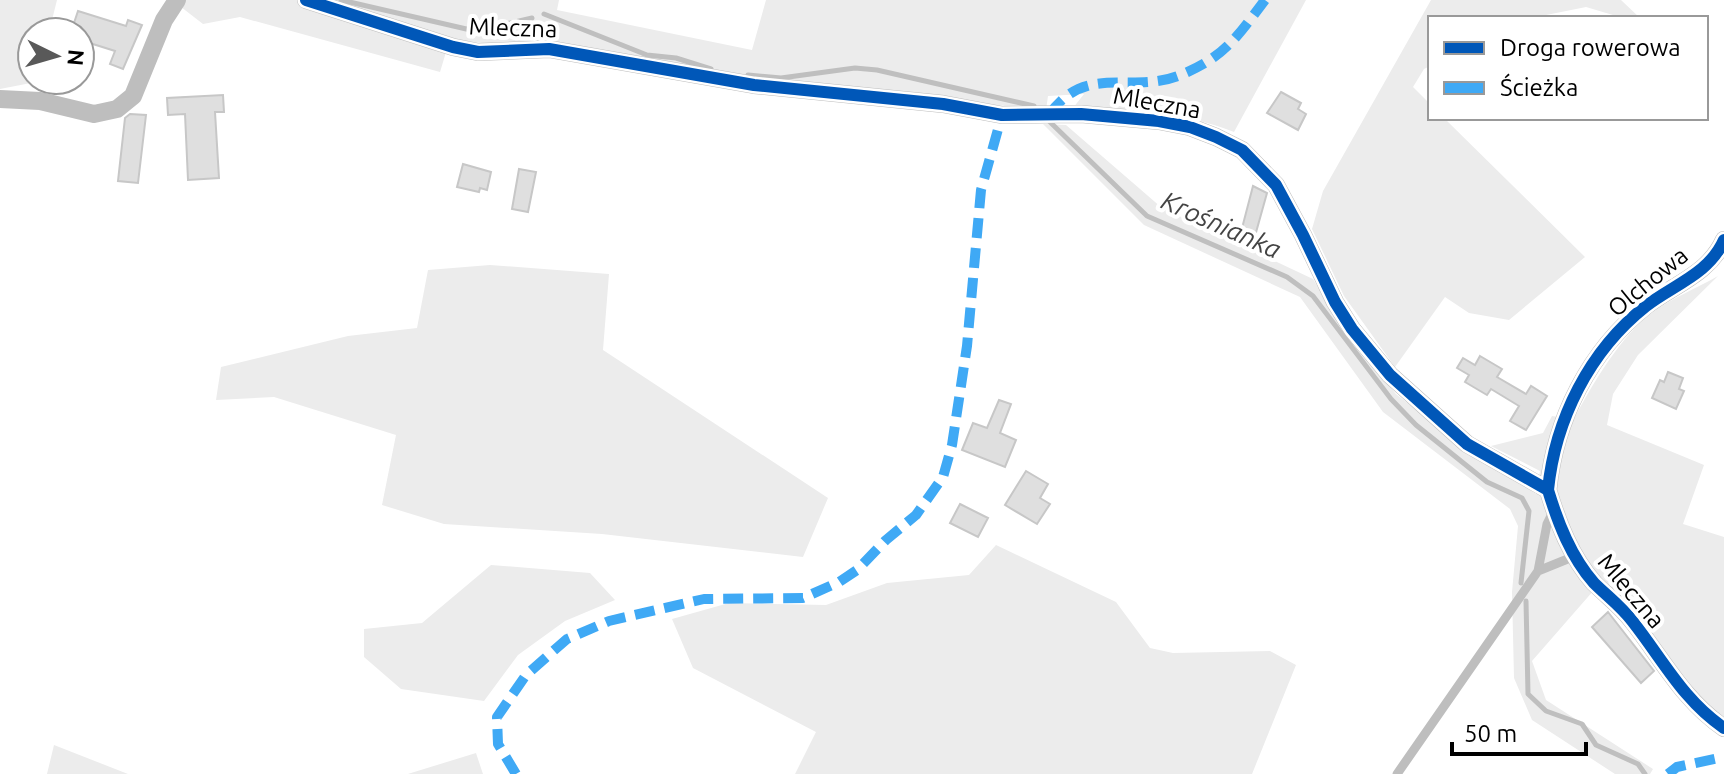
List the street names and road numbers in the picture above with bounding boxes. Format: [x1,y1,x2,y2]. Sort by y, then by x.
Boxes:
street label: Mleczna [468,12,558,43]
street label: Mleczna [1111,82,1203,123]
street label: Olchowa [1602,241,1693,322]
street label: Mleczna [1593,548,1670,633]

